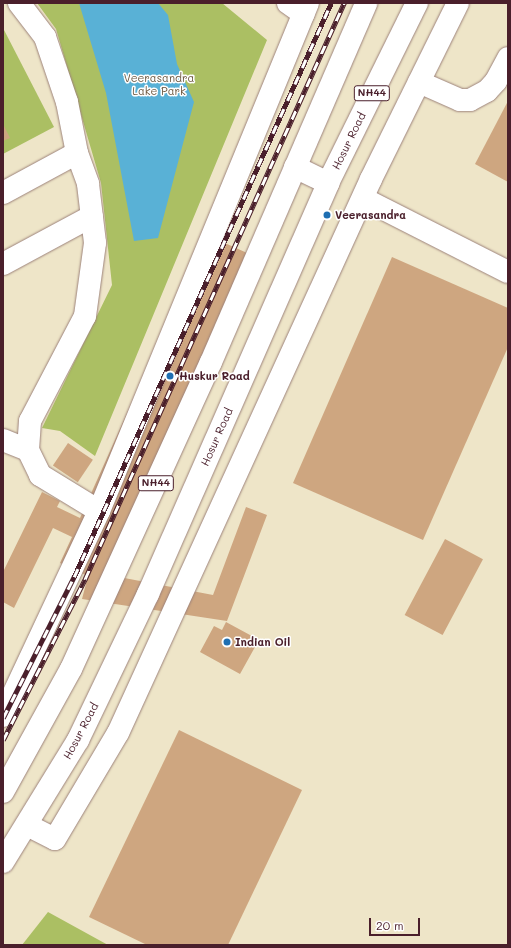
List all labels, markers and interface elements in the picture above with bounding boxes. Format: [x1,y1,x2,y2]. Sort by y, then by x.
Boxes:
park label: Veerasandra Lake Park [124,72,194,98]
road number: NH44 [353,85,391,101]
street label: Hosur Road [329,110,369,172]
place label: Veerasandra [335,208,406,222]
marker: Veerasandra [322,210,332,220]
place label: Huskur Road [179,369,250,383]
marker: Huskur Road [164,370,176,382]
street label: Hosur Road [198,406,236,468]
road number: NH44 [137,475,175,491]
place label: Indian Oil [235,635,290,649]
marker: Indian Oil [222,637,232,647]
street label: Hosur Road [61,700,101,762]
scale bar [371,910,422,936]
text: 20 m [376,917,404,933]

